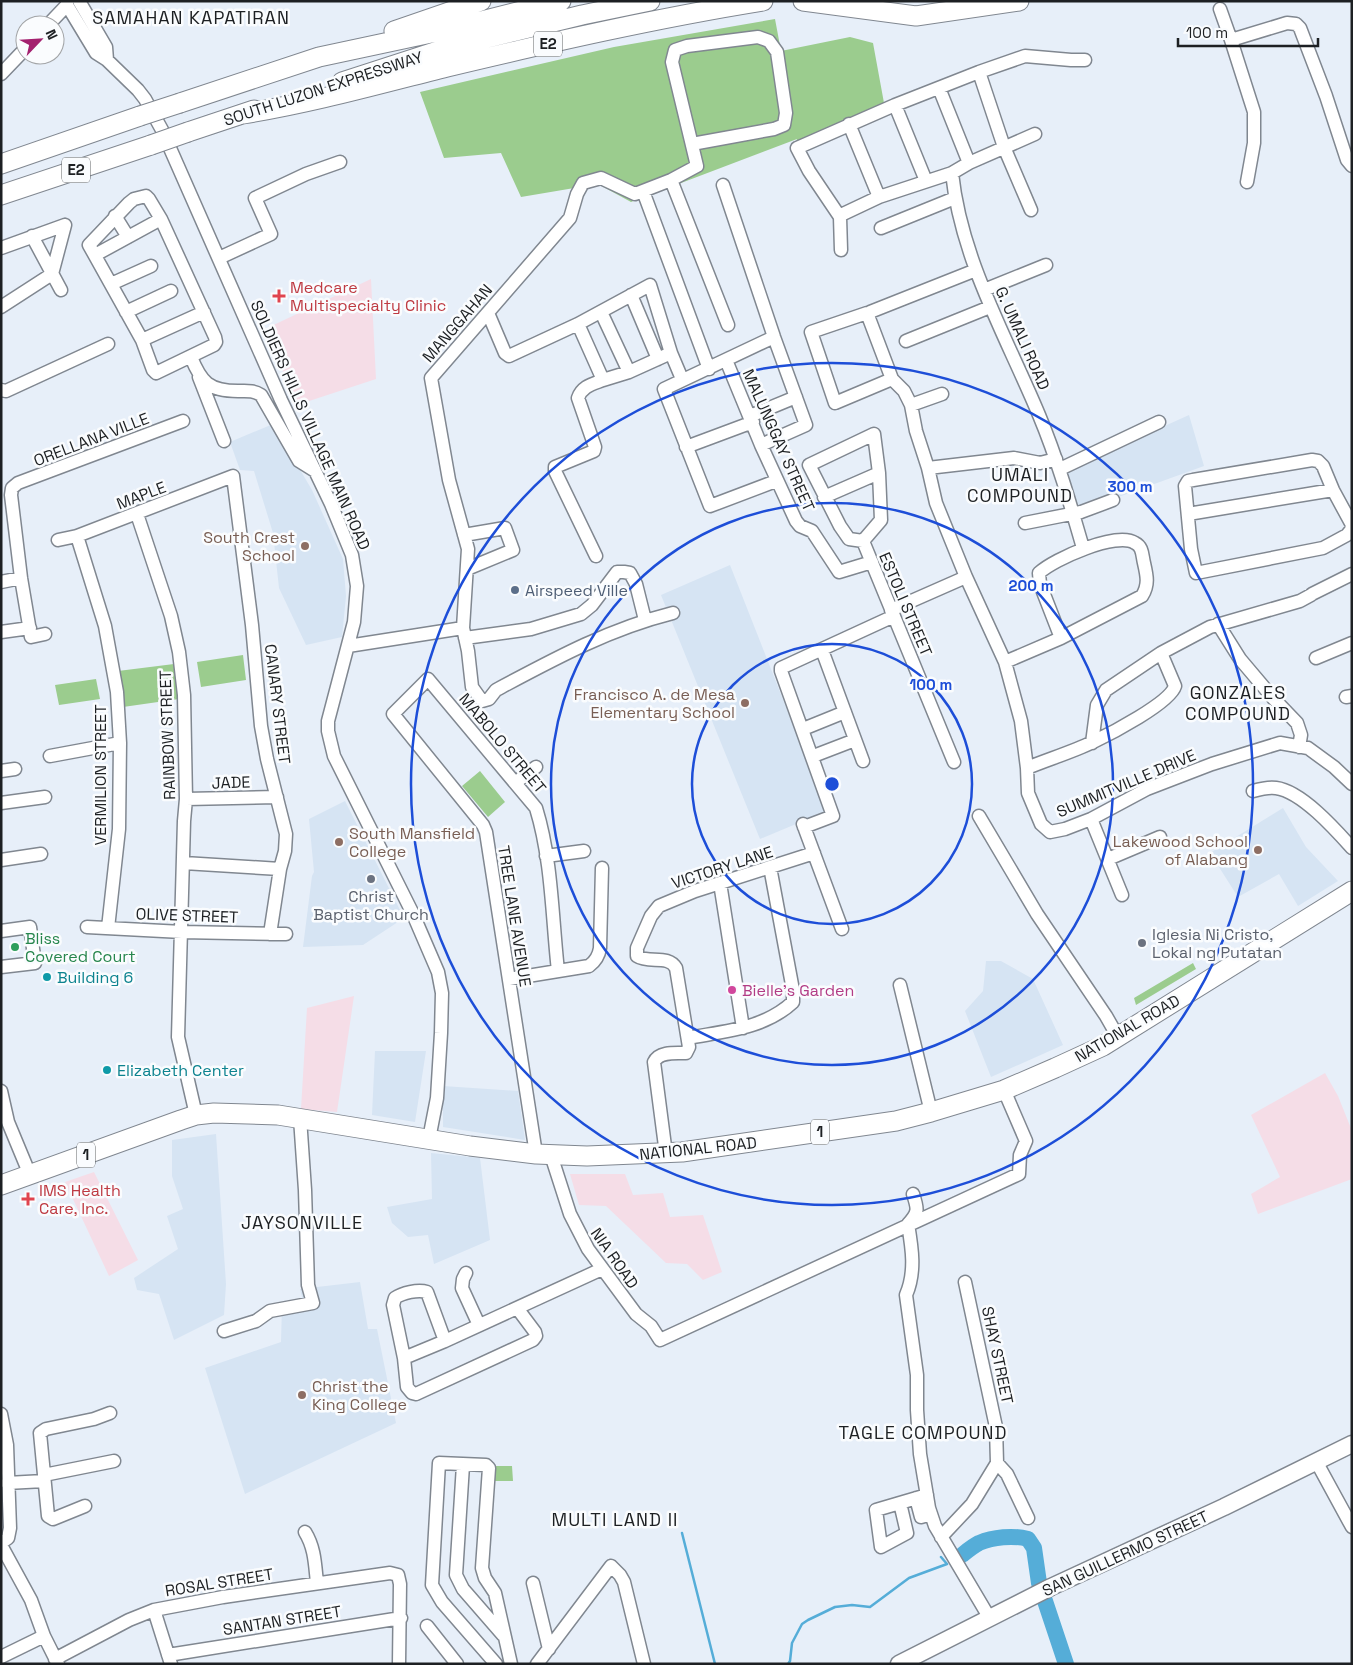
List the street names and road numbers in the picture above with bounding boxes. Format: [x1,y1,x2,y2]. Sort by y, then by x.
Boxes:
road number: E2 [534,32,562,56]
street label: SOUTH LUZON EXPRESSWAY [221,46,426,131]
road number: E2 [62,158,90,182]
street label: MANGGAHAN [418,280,497,367]
street label: G. UMALI ROAD [990,283,1055,393]
street label: SOLDIERS HILLS VILLAGE MAIN ROAD [246,297,375,553]
street label: MALUNGGAY STREET [738,366,819,515]
street label: ORELLANA VILLE [30,408,152,471]
street label: MAPLE [113,476,169,514]
street label: ESTOLI STREET [874,549,937,659]
street label: CANARY STREET [260,643,295,765]
street label: RAINBOW STREET [155,670,180,800]
street label: MABOLO STREET [454,689,551,798]
street label: VERMILION STREET [90,704,111,846]
street label: SUMMITVILLE DRIVE [1053,745,1199,822]
street label: JADE [211,771,251,794]
street label: VICTORY LANE [669,841,776,894]
street label: TREE LANE AVENUE [493,844,536,988]
street label: OLIVE STREET [135,903,239,928]
street label: NATIONAL ROAD [1071,990,1184,1067]
road number: 1 [811,1120,829,1144]
street label: NATIONAL ROAD [638,1132,758,1165]
road number: 1 [77,1142,95,1168]
street label: NIA ROAD [586,1224,643,1293]
street label: SHAY STREET [977,1304,1018,1406]
street label: SAN GUILLERMO STREET [1039,1506,1212,1601]
street label: ROSAL STREET [163,1564,275,1601]
street label: SANTAN STREET [221,1601,343,1640]

